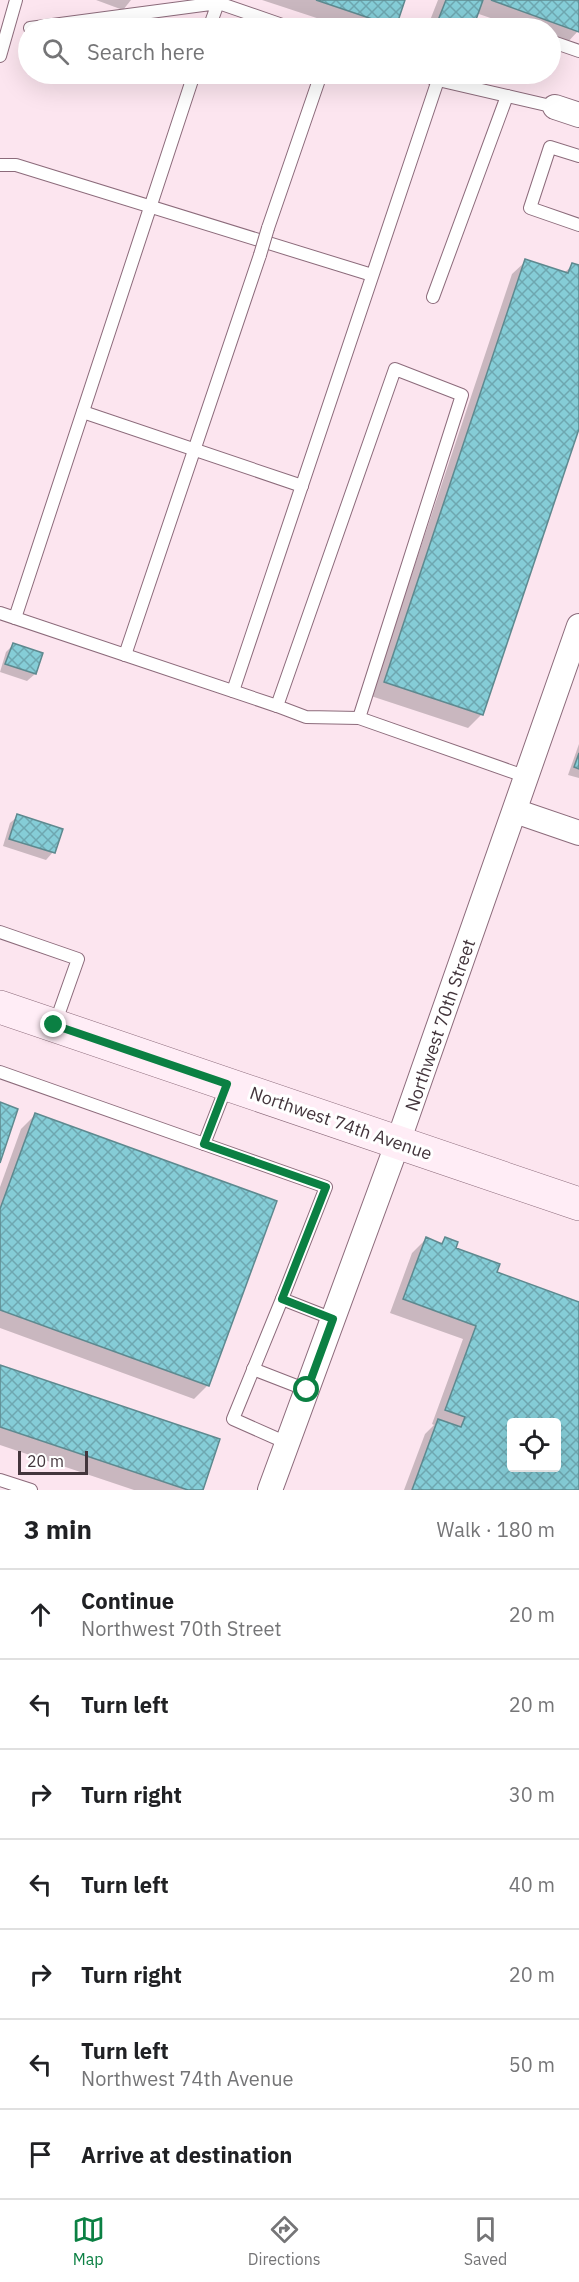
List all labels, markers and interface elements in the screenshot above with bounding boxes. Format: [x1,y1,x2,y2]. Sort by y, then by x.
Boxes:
search box [18,18,561,84]
icon: search [39,35,72,68]
text: Search here [87,37,205,66]
street label: Northwest 70th Street [400,936,480,1114]
route end [40,1011,66,1037]
street label: Northwest 74th Avenue [247,1081,435,1165]
route start [293,1376,319,1402]
map controls [507,1418,561,1472]
button: locate [507,1418,561,1472]
scale bar [18,1448,88,1476]
text: 20 m [27,1451,64,1471]
text: 3 min [24,1512,92,1546]
text: Walk · 180 m [437,1516,555,1543]
text: Continue [81,1586,174,1615]
icon: ahead [24,1598,57,1631]
text: 20 m [509,1601,555,1628]
text: Northwest 70th Street [81,1615,282,1642]
icon: left [24,1688,57,1721]
text: Turn left [81,1690,169,1719]
text: 20 m [509,1691,555,1718]
icon: right [24,1778,57,1811]
text: Turn right [81,1780,182,1809]
text: 30 m [509,1781,555,1808]
icon: left [24,1868,57,1901]
text: Turn left [81,1870,169,1899]
text: 40 m [509,1871,555,1898]
icon: right [24,1958,57,1991]
text: Turn right [81,1960,182,1989]
text: 20 m [509,1961,555,1988]
text: Turn left [81,2036,169,2065]
icon: left [24,2048,57,2081]
text: 50 m [509,2051,555,2078]
text: Northwest 74th Avenue [81,2065,294,2092]
icon: arrive [24,2138,57,2171]
text: Arrive at destination [81,2140,292,2169]
tab: Map [72,2213,105,2269]
tab: Directions [248,2213,321,2269]
tab: Saved [464,2213,507,2269]

